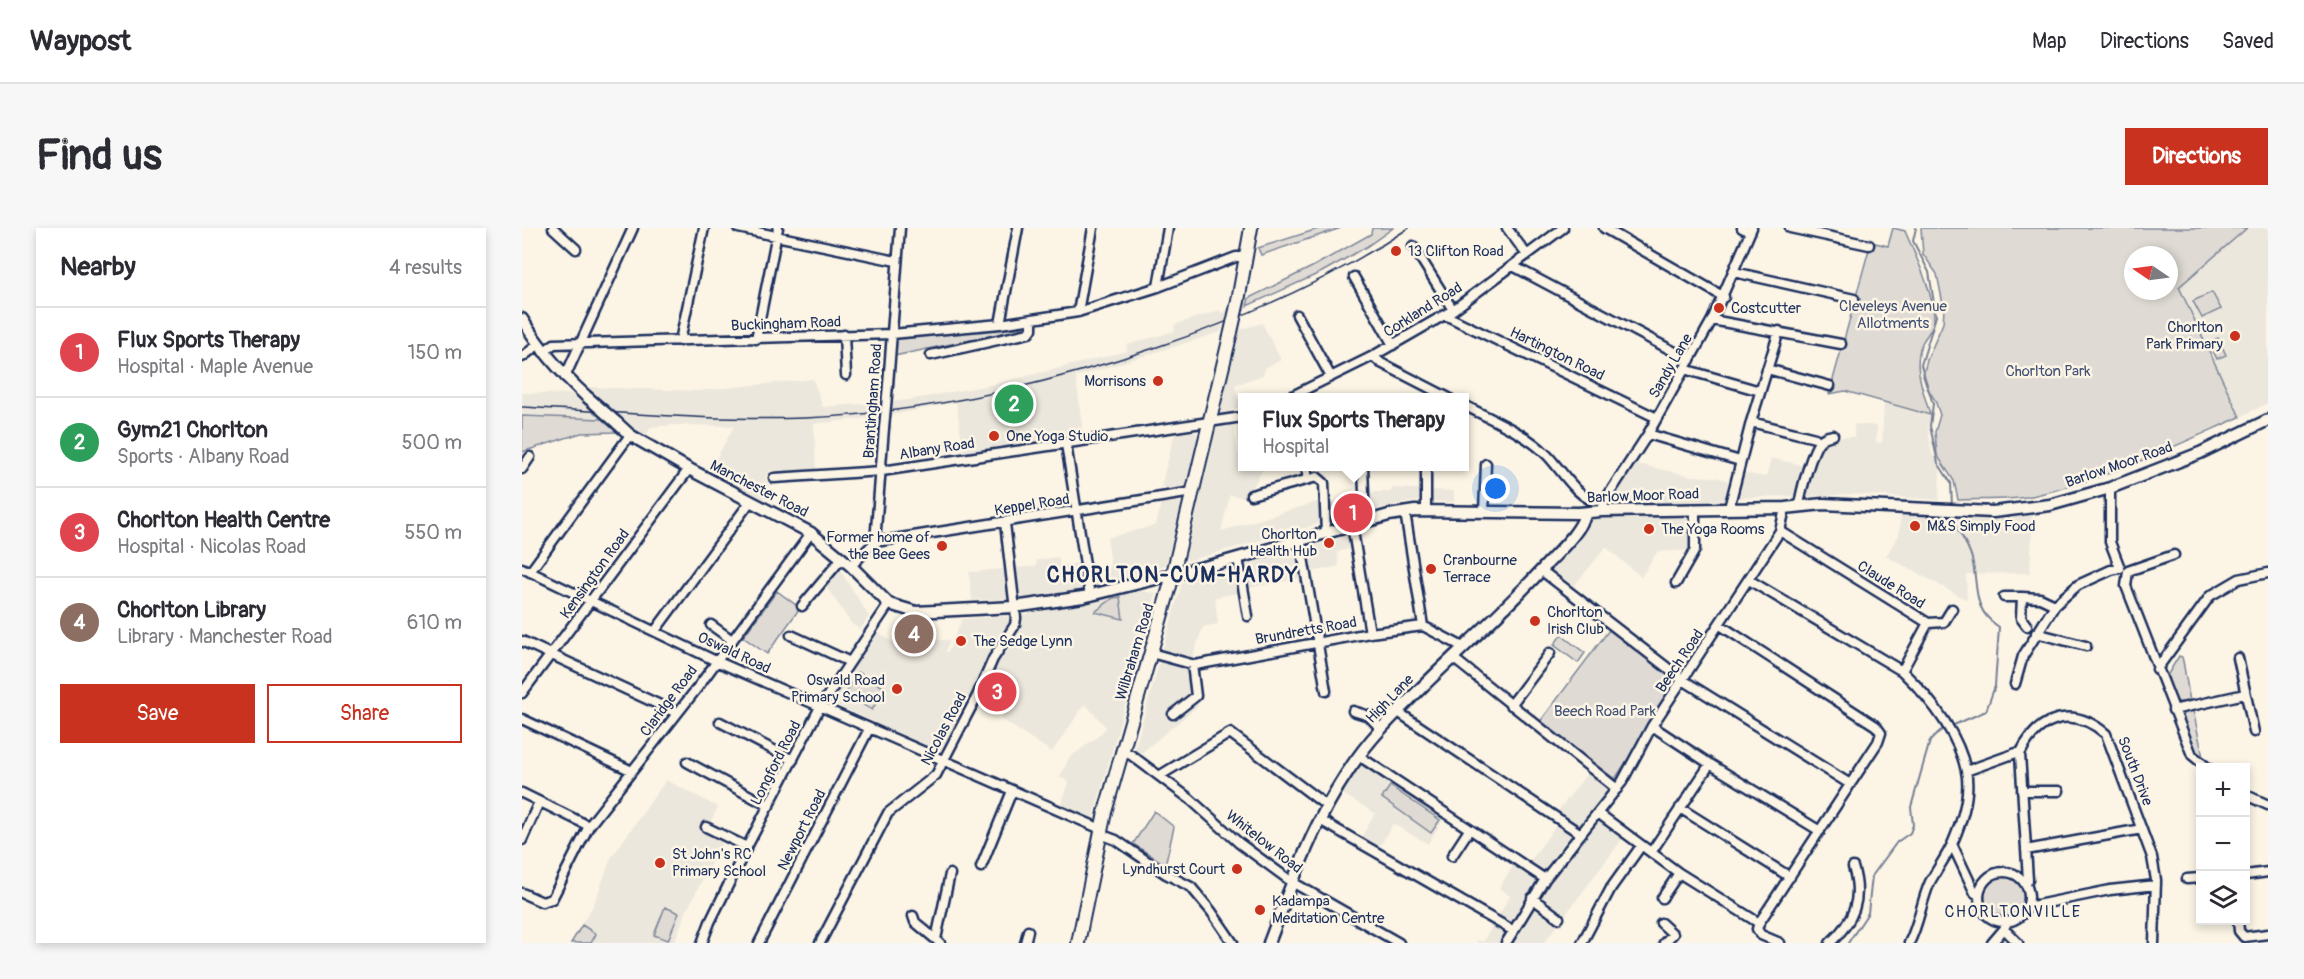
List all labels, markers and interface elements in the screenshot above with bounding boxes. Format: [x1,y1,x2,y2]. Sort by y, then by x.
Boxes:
text: Waypost [30,24,131,59]
text: Map [2032,28,2067,55]
text: Directions [2100,28,2189,55]
text: Saved [2222,28,2274,55]
button: Directions [2125,128,2268,185]
text: Find us [36,130,162,182]
place label: 13 Clifton Road [1408,242,1504,261]
marker: 13 Clifton Road [1389,244,1403,258]
north arrow [2124,246,2178,300]
text: Nearby [60,251,136,283]
text: 4 results [389,255,462,280]
street label: Corkland Road [1380,278,1466,342]
park label: Cleveleys Avenue Allotments [1839,297,1948,333]
place label: Costcutter [1731,299,1802,318]
marker: Costcutter [1712,301,1726,315]
street label: Buckingham Road [731,313,841,335]
place label: Chorlton Park Primary [2146,318,2224,354]
street label: Hartington Road [1506,323,1608,385]
text: Flux Sports Therapy [117,326,300,354]
marker: Chorlton Park Primary [2228,329,2242,343]
street label: Sandy Lane [1645,330,1697,402]
text: 1 [76,340,83,365]
text: 150 m [408,340,462,365]
street label: Brantingham Road [860,343,886,459]
text: Hospital · Maple Avenue [117,354,313,379]
park label: Chorlton Park [2005,362,2091,381]
place label: Morrisons [1084,372,1146,391]
marker: Morrisons [1151,374,1165,388]
pin: 2 [994,382,1034,426]
popup [1238,393,1469,471]
text: Flux Sports Therapy [1262,406,1445,434]
text: Gym21 Chorlton [117,416,268,444]
place label: One Yoga Studio [1006,427,1108,446]
marker: One Yoga Studio [987,429,1001,443]
text: 2 [74,430,85,455]
text: 500 m [402,430,462,455]
street label: Albany Road [898,434,976,464]
text: Hospital [1262,434,1330,459]
street label: Barlow Moor Road [2063,438,2175,492]
text: Sports · Albany Road [117,444,290,469]
street label: Manchester Road [707,456,811,522]
your location [1481,474,1510,503]
street label: Barlow Moor Road [1587,485,1699,507]
street label: Keppel Road [993,490,1071,520]
pin: 1 [1334,490,1372,536]
text: Chorlton Health Centre [117,506,330,534]
place label: M&S Simply Food [1927,517,2036,536]
marker: M&S Simply Food [1908,519,1922,533]
text: 3 [74,520,85,545]
text: 550 m [405,520,462,545]
place label: The Yoga Rooms [1661,520,1765,539]
marker: The Yoga Rooms [1642,522,1656,536]
street label: Kensington Road [556,525,634,623]
place label: Chorlton Health Hub [1249,525,1317,561]
place label: Former home of the Bee Gees [826,528,930,564]
text: Hospital · Nicolas Road [117,534,306,559]
marker: Chorlton Health Hub [1322,536,1336,550]
marker: Former home of the Bee Gees [935,539,949,553]
place label: Cranbourne Terrace [1443,551,1517,587]
street label: Claude Road [1854,557,1928,613]
district label: CHORLTON-CUM-HARDY [1047,562,1299,589]
marker: Cranbourne Terrace [1424,562,1438,576]
text: Chorlton Library [117,596,266,624]
street label: Wilbraham Road [1111,601,1159,703]
place label: Chorlton Irish Club [1547,603,1604,639]
text: 4 [74,610,85,635]
text: 610 m [407,610,462,635]
pin: 4 [894,612,934,656]
street label: Brundretts Road [1254,613,1358,649]
marker: Chorlton Irish Club [1528,614,1542,628]
text: Library · Manchester Road [117,624,333,649]
street label: Beech Road [1652,626,1708,696]
street label: Oswald Road [694,628,774,678]
place label: The Sedge Lynn [973,632,1072,651]
marker: The Sedge Lynn [954,634,968,648]
street label: Claridge Road [636,662,702,740]
pin: 3 [978,670,1016,714]
street label: High Lane [1362,670,1418,728]
place label: Oswald Road Primary School [791,671,885,707]
marker: Oswald Road Primary School [890,682,904,696]
button: Save [60,684,255,743]
button: Share [267,684,462,743]
street label: Nicolas Road [917,689,971,769]
park label: Beech Road Park [1554,702,1657,721]
street label: Longford Road [747,718,805,808]
street label: South Drive [2113,734,2157,809]
map controls [2196,763,2250,925]
button: + [2196,763,2250,817]
street label: Newport Road [773,786,831,874]
street label: Whitelow Road [1222,806,1306,878]
button: − [2196,817,2250,871]
place label: St John's RC Primary School [672,845,766,881]
marker: St John's RC Primary School [653,856,667,870]
place label: Lyndhurst Court [1122,860,1226,879]
marker: Lyndhurst Court [1230,862,1244,876]
button: layers [2196,871,2250,925]
place label: Kadampa Meditation Centre [1272,892,1385,928]
district label: CHORLTONVILLE [1945,902,2082,922]
marker: Kadampa Meditation Centre [1253,903,1267,917]

